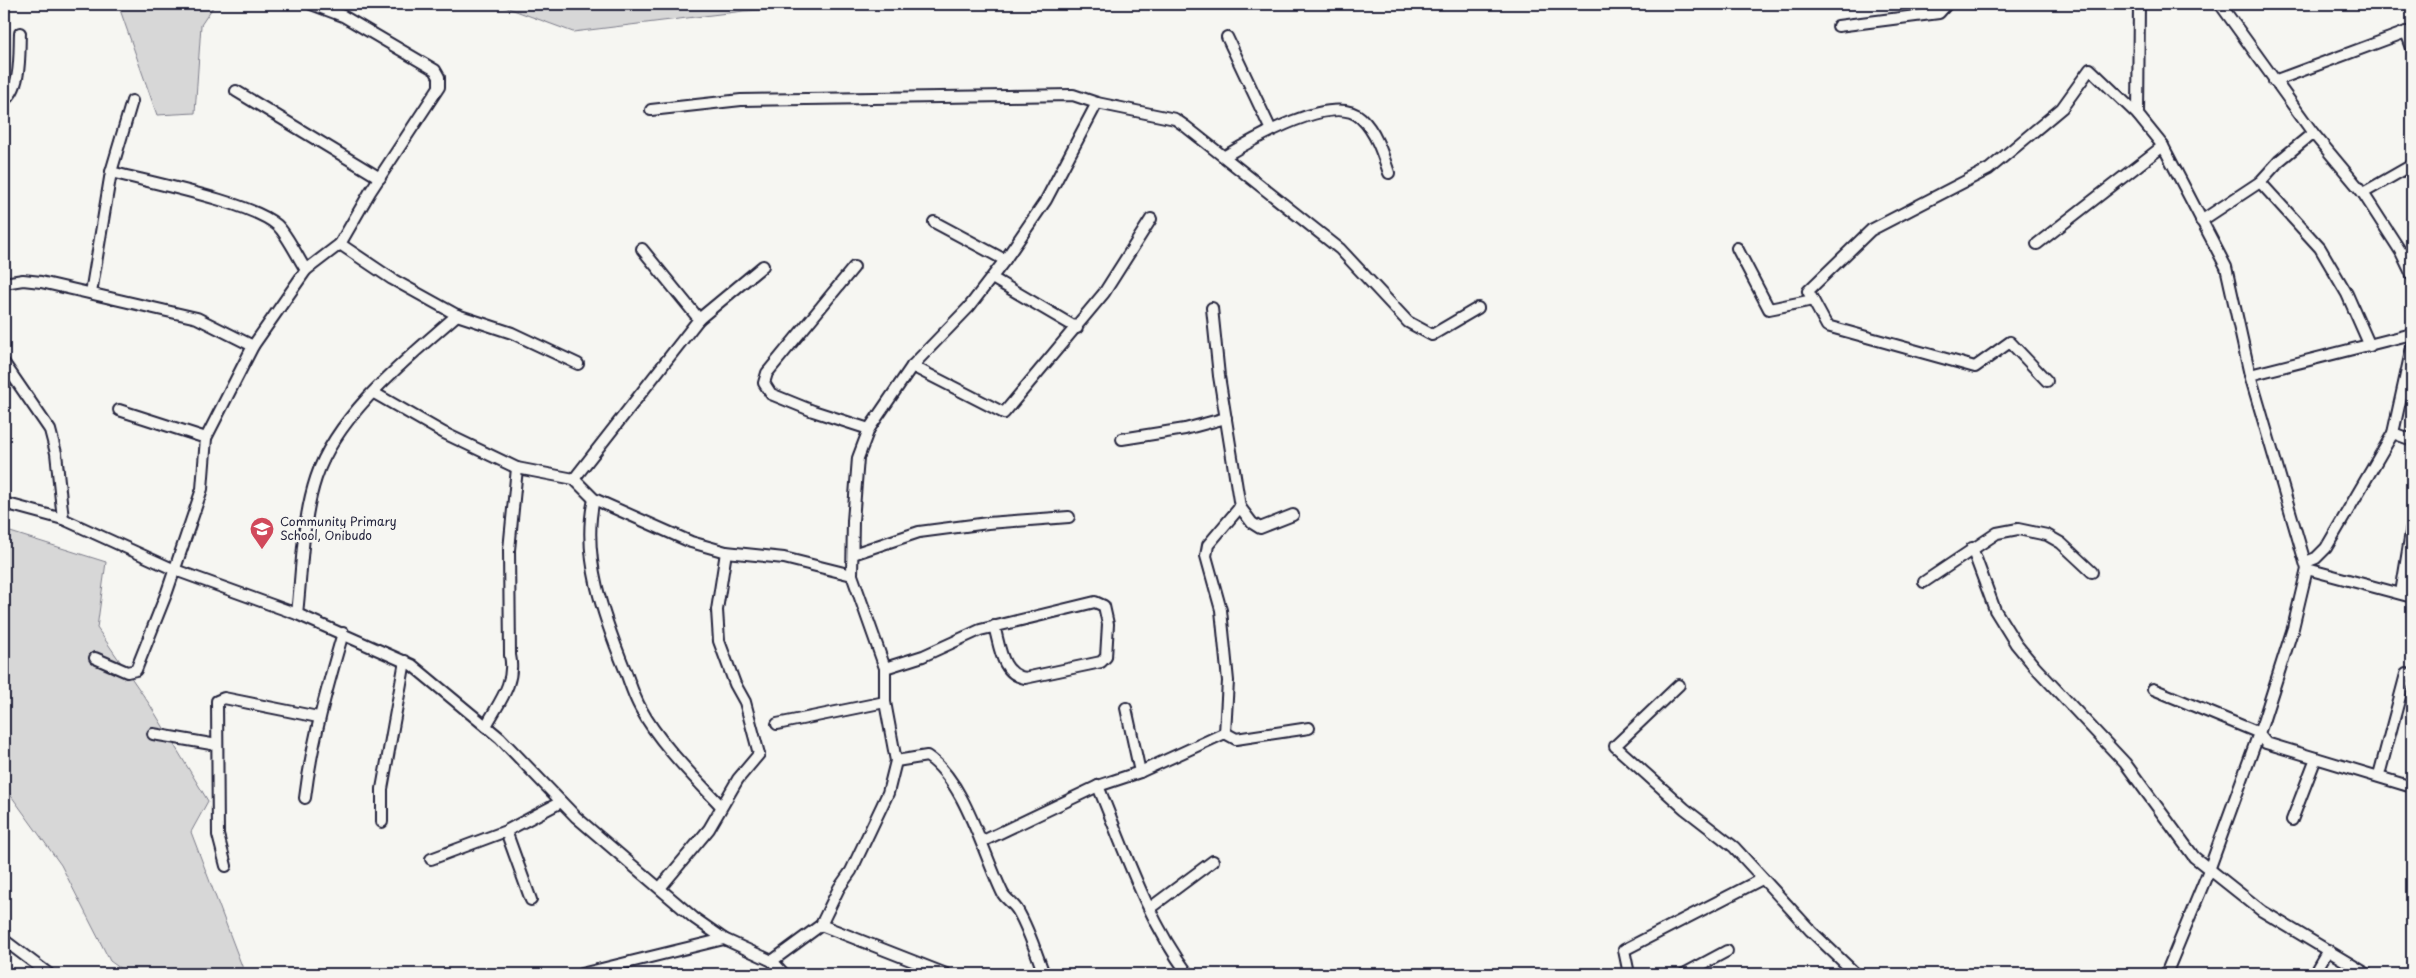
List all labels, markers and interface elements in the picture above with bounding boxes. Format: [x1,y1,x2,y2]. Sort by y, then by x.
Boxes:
place label: Community Primary School, Onibudo [280,512,397,544]
school or university icon: Community Primary School, Onibudo [249,516,275,550]

